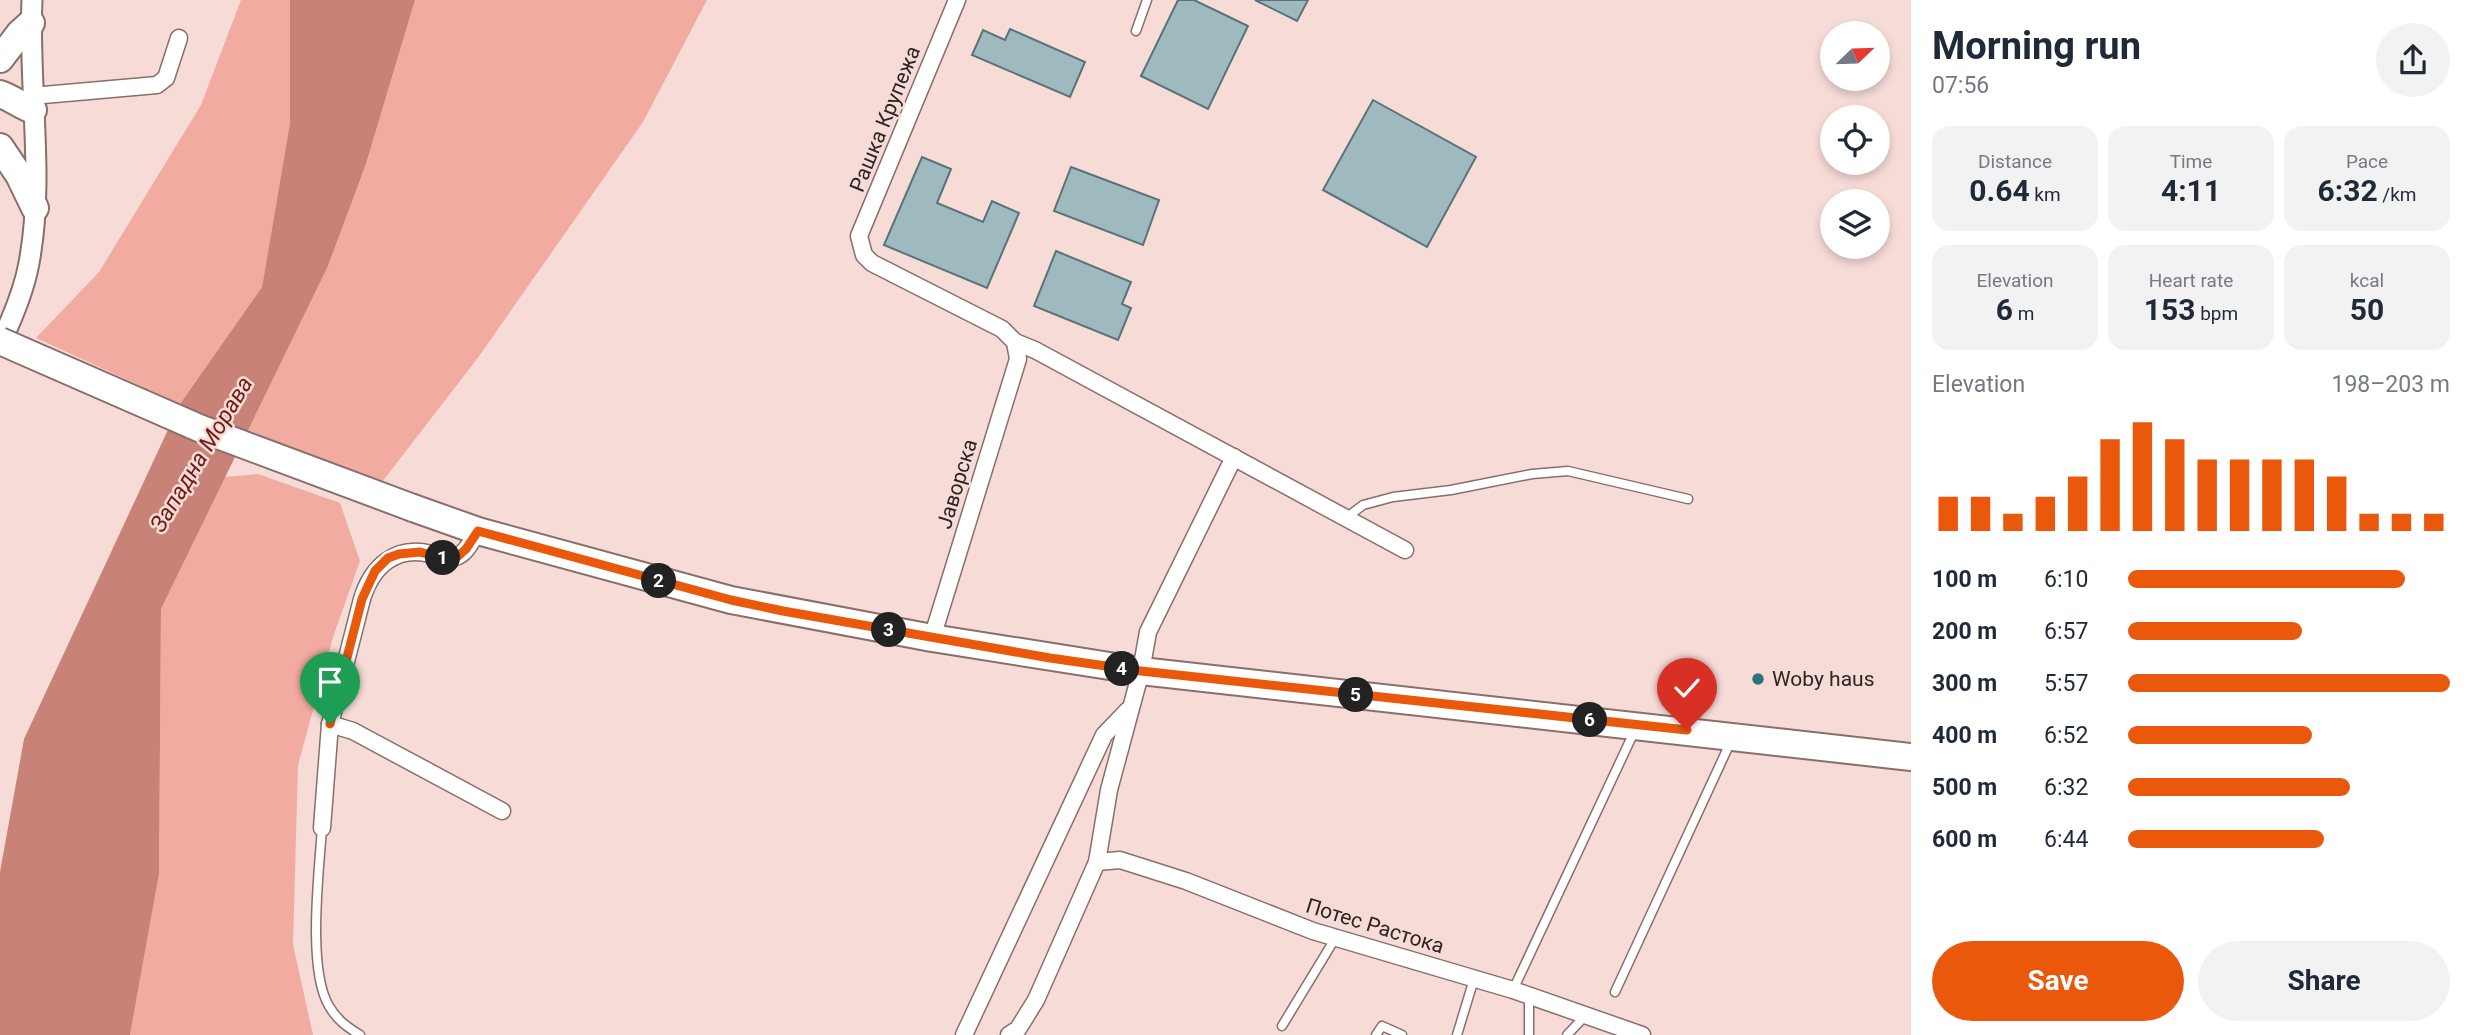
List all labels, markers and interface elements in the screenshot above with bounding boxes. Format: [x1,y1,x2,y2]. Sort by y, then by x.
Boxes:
north arrow [1820,21,1890,91]
map controls [1820,21,1890,259]
button: share [2376,23,2450,97]
text: Morning run [1932,24,2141,68]
street label: Рашка Крупежа [845,43,925,195]
text: 07:56 [1932,72,1989,99]
button: locate [1820,105,1890,175]
text: Distance [1978,150,2052,173]
text: Time [2170,150,2212,173]
text: Pace [2346,150,2388,173]
text: 0.64 [1969,173,2030,208]
text: 4:11 [2161,173,2221,208]
text: 6:32 [2318,173,2378,208]
text: km [2030,183,2061,206]
text: /km [2378,183,2416,206]
button: layers [1820,189,1890,259]
text: Elevation [1977,269,2053,292]
text: Heart rate [2149,269,2233,292]
text: kcal [2350,269,2384,292]
text: 6 [1996,292,2013,327]
text: 153 [2144,292,2195,327]
text: 50 [2350,292,2384,327]
text: m [2013,302,2034,325]
text: bpm [2195,302,2238,325]
text: Elevation [1932,371,2025,398]
text: 198–203 m [2331,371,2450,398]
water label: Западна Морава [144,372,258,537]
street label: Јаворска [932,436,982,532]
pin: 1 [426,540,460,576]
text: 1 [437,546,448,569]
pin: 2 [642,564,676,598]
text: 100 m [1932,566,1997,593]
text: 6:10 [2044,566,2088,593]
text: 2 [653,569,664,592]
pin: 3 [872,612,906,648]
text: 3 [883,618,894,641]
text: 200 m [1932,618,1997,645]
text: 6:57 [2044,618,2088,645]
pin [300,652,360,724]
pin: 4 [1104,652,1140,686]
text: 4 [1116,657,1127,680]
pin [1657,658,1717,730]
icon: arrive [311,663,349,701]
place label: Woby haus [1772,667,1875,691]
icon: check [1668,669,1706,707]
text: 300 m [1932,670,1997,697]
text: 5:57 [2044,670,2088,697]
marker: Woby haus [1750,671,1766,687]
pin: 5 [1338,678,1374,712]
text: 5 [1350,683,1361,706]
pin: 6 [1572,702,1608,738]
text: 6 [1584,708,1595,731]
text: 400 m [1932,722,1997,749]
text: 6:52 [2044,722,2088,749]
text: 500 m [1932,774,1997,801]
text: 6:32 [2044,774,2088,801]
text: 600 m [1932,826,1997,853]
text: 6:44 [2044,826,2088,853]
street label: Потес Растока [1303,894,1447,958]
button: Save [1932,941,2184,1021]
button: Share [2198,941,2450,1021]

